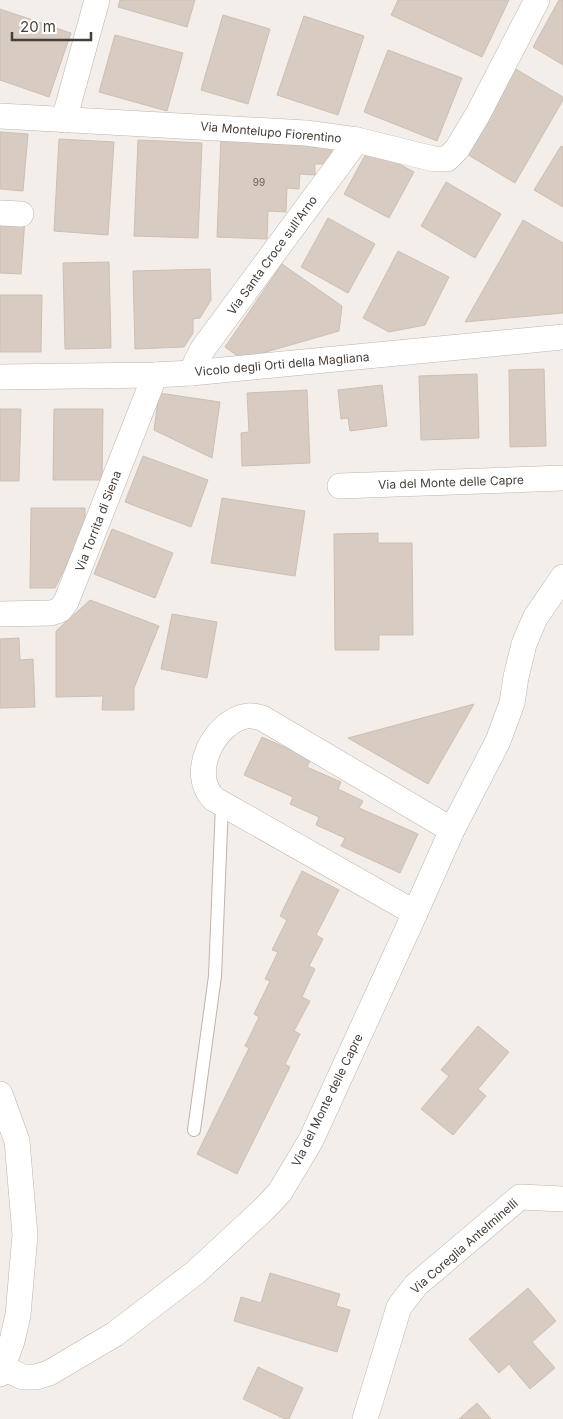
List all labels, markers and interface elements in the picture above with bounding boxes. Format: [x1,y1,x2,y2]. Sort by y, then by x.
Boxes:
scale bar [12,10,91,42]
text: 20 m [20,17,56,36]
street label: Via Montelupo Fiorentino [200,118,342,146]
house number: 99 [253,176,265,188]
street label: Via Santa Croce sull'Arno [224,193,320,317]
street label: Vicolo degli Orti della Magliana [194,349,370,379]
street label: Via Torrita di Siena [72,468,124,574]
street label: Via del Monte delle Capre [378,472,524,492]
street label: Via del Monte delle Capre [288,1031,366,1169]
street label: Via Coreglia Antelminelli [407,1195,521,1297]

